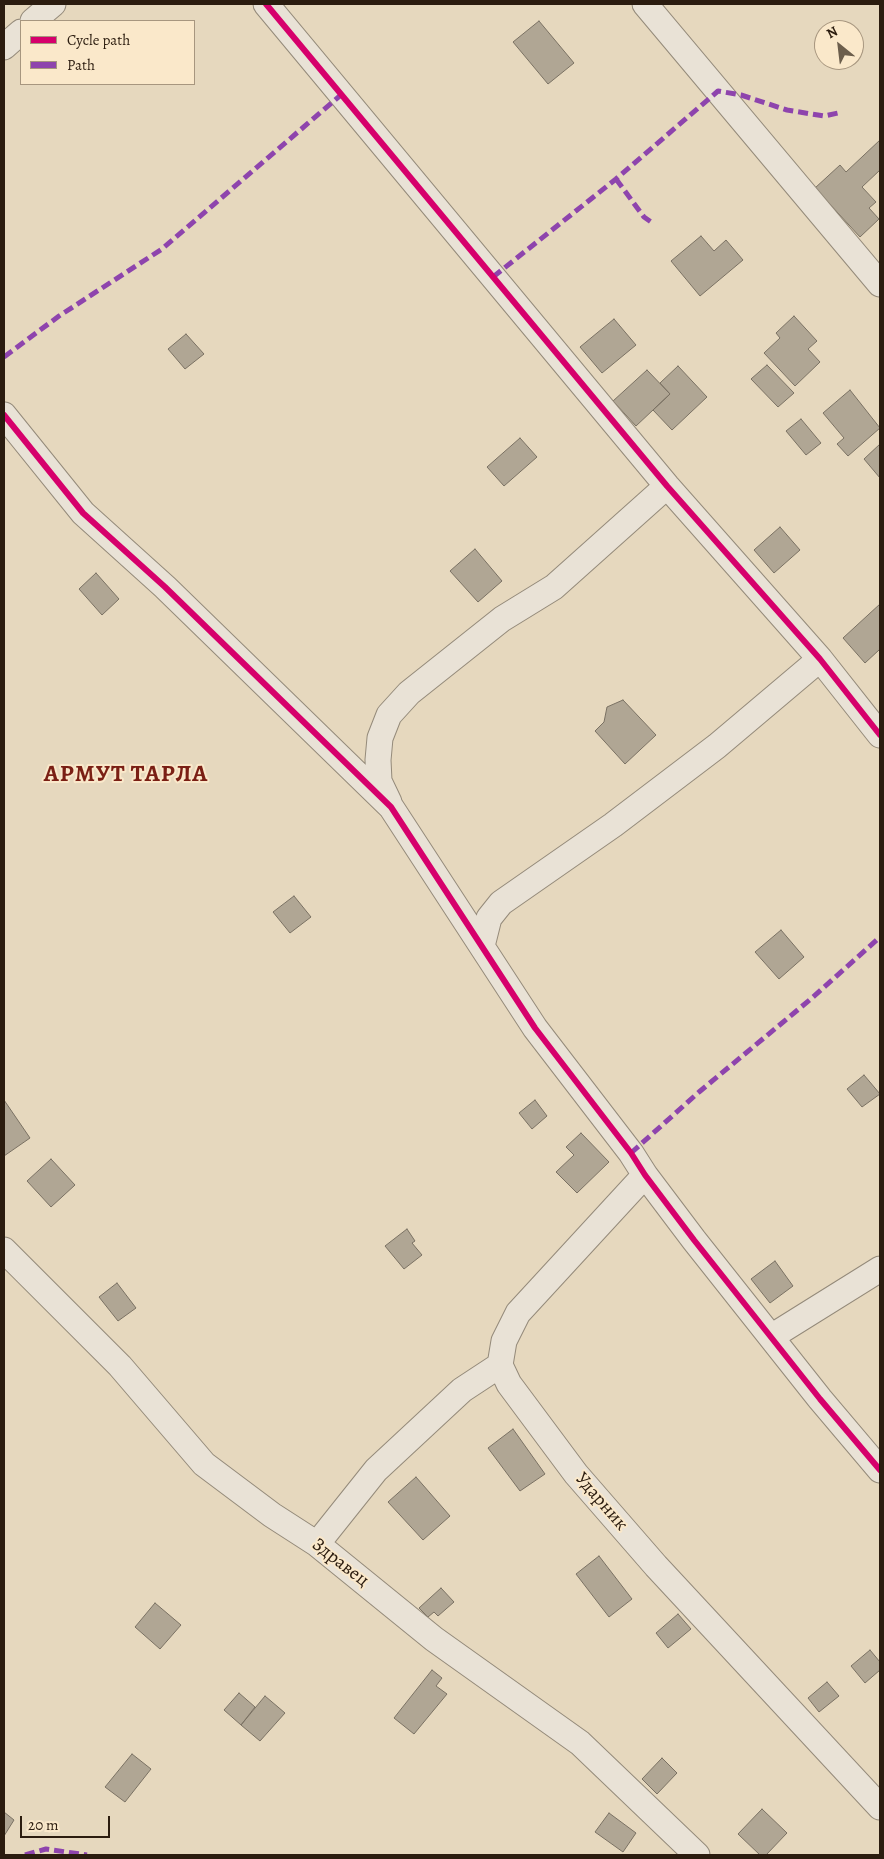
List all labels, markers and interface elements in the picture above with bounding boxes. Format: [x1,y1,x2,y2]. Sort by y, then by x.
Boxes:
legend [20,20,195,85]
north arrow [814,20,864,70]
text: N [823,22,841,43]
text: Cycle path [67,30,130,50]
text: Path [67,55,95,75]
district label: АРМУТ ТАРЛА [42,761,210,789]
street label: Ударник [570,1468,632,1536]
street label: Здравец [307,1534,373,1592]
scale bar [22,1806,112,1838]
text: 20 m [28,1815,59,1835]

